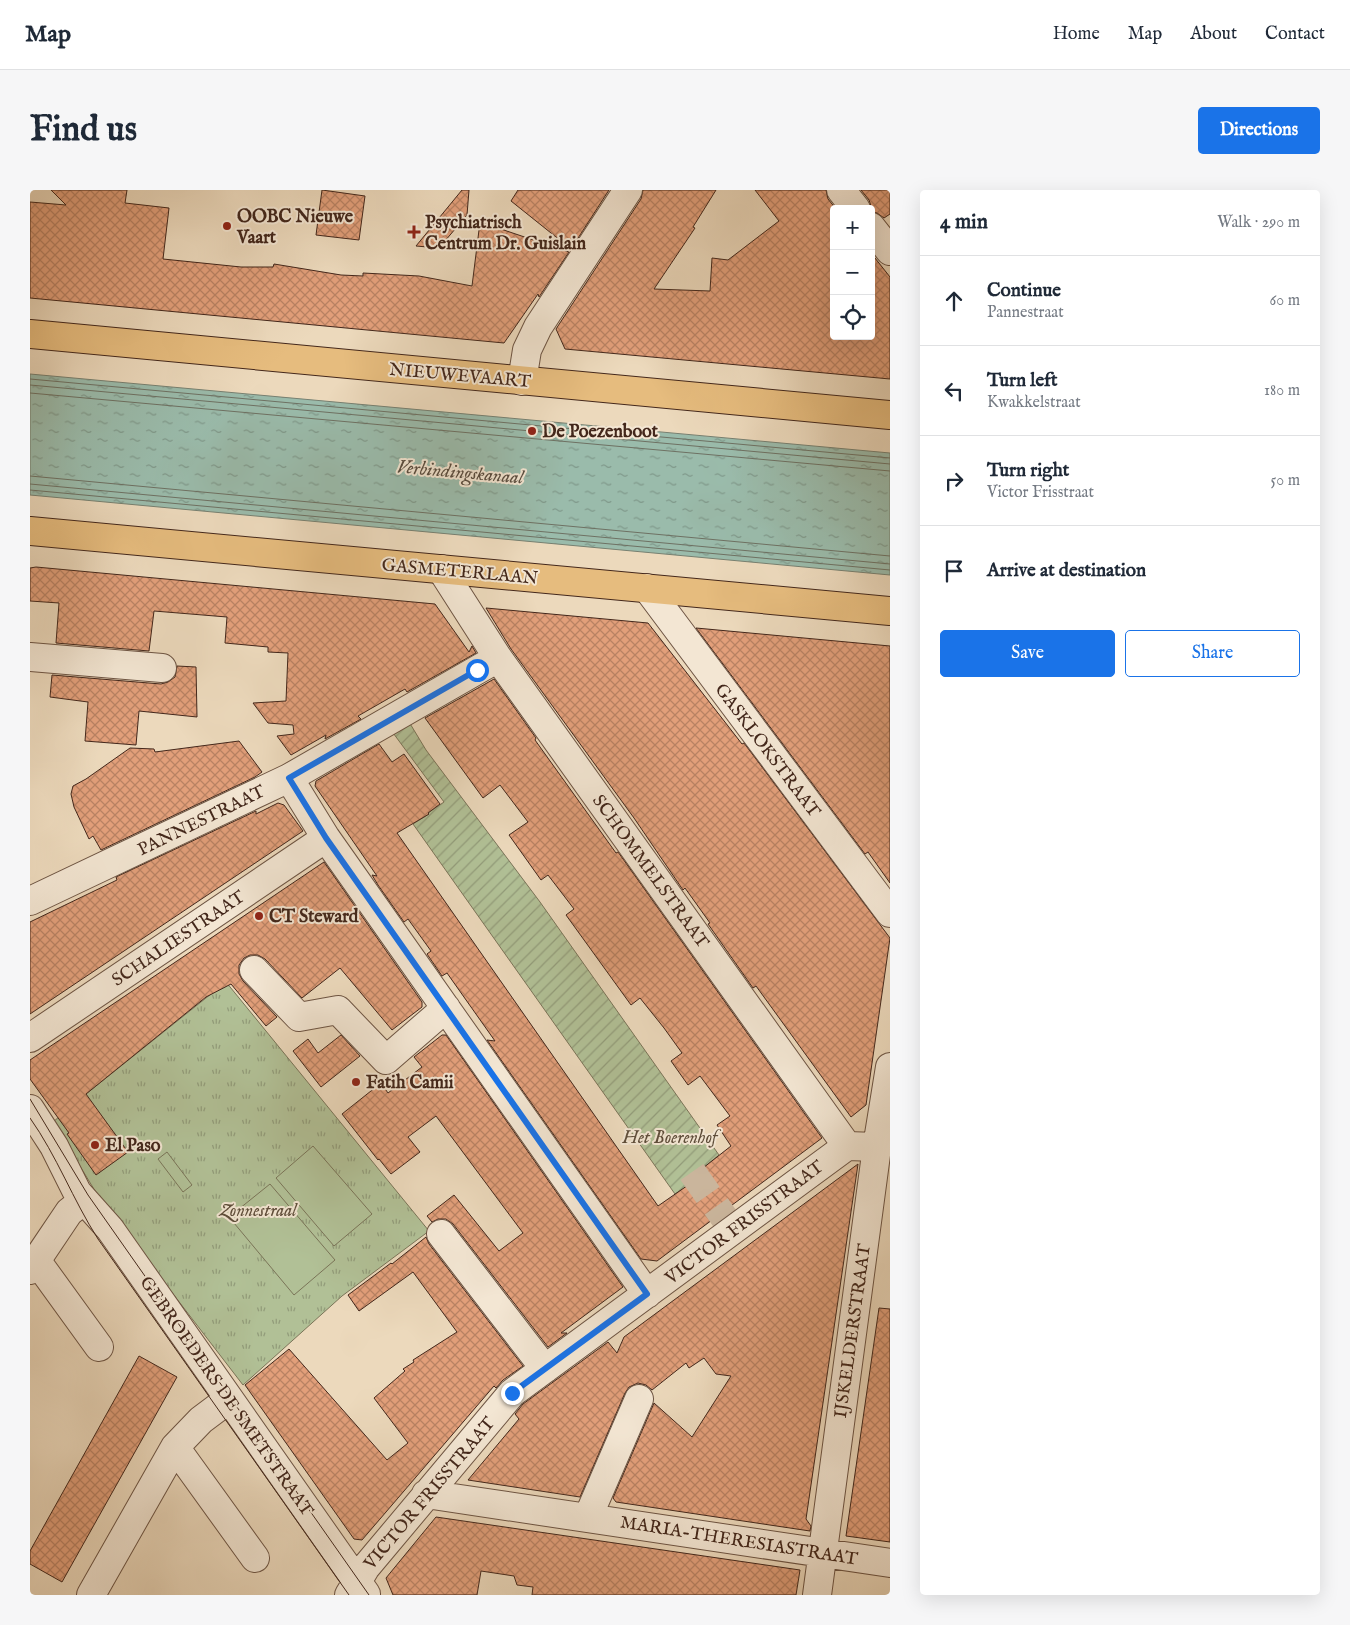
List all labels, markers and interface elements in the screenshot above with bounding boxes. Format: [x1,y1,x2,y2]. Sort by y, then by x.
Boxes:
text: Map [25,19,71,50]
text: Home [1053,23,1100,46]
text: Map [1128,23,1162,46]
text: About [1190,23,1237,46]
text: Contact [1265,23,1325,46]
button: Directions [1198,107,1320,154]
text: Find us [30,108,137,153]
map controls [830,205,875,340]
button: + [830,205,875,250]
place label: OOBC Nieuwe Vaart [236,206,354,250]
text: 4 min [940,209,988,236]
place label: Psychiatrisch Centrum Dr. Guislain [425,212,587,256]
text: Walk · 290 m [1217,213,1300,233]
marker: OOBC Nieuwe Vaart [221,220,233,232]
marker: Psychiatrisch Centrum Dr. Guislain [407,225,421,239]
button: − [830,250,875,295]
text: Continue [987,279,1061,303]
icon: ahead [940,287,968,315]
text: 60 m [1270,291,1300,311]
button: locate [830,295,875,340]
text: Pannestraat [987,303,1064,323]
street label: NIEUWEVAART [388,359,532,394]
text: Turn left [987,369,1058,393]
icon: left [940,377,968,405]
text: 180 m [1264,381,1300,401]
text: Kwakkelstraat [987,393,1081,413]
place label: De Poezenboot [542,421,659,444]
marker: De Poezenboot [526,425,538,437]
water label: Verbindingskanaal [396,456,526,491]
text: Turn right [987,459,1069,483]
icon: right [940,467,968,495]
text: 50 m [1271,471,1300,491]
text: Victor Frisstraat [987,483,1094,503]
street label: GASMETERLAAN [381,554,539,591]
icon: arrive [940,557,968,585]
text: Arrive at destination [987,559,1146,583]
button: Save [940,630,1115,677]
button: Share [1125,630,1300,677]
route start [466,659,489,682]
street label: GASKLOKSTRAAT [709,679,825,823]
street label: PANNESTRAAT [134,781,269,862]
street label: SCHOMMELSTRAAT [586,791,713,953]
street label: SCHALIESTRAAT [108,886,250,992]
place label: CT Steward [269,906,359,929]
marker: CT Steward [253,910,265,922]
place label: Fatih Camii [366,1072,454,1095]
marker: Fatih Camii [350,1076,362,1088]
park label: Het Boerenhof [622,1127,722,1150]
place label: El Paso [105,1135,161,1158]
marker: El Paso [89,1139,101,1151]
street label: VICTOR FRISSTRAAT [660,1156,829,1291]
park label: Zonnestraal [218,1200,298,1223]
street label: IJSKELDERSTRAAT [830,1243,877,1420]
street label: GEBROEDERS DE SMETSTRAAT [134,1272,318,1521]
route end [501,1382,524,1405]
street label: VICTOR FRISSTRAAT [359,1413,501,1576]
street label: MARIA-THERESIASTRAAT [618,1511,859,1572]

